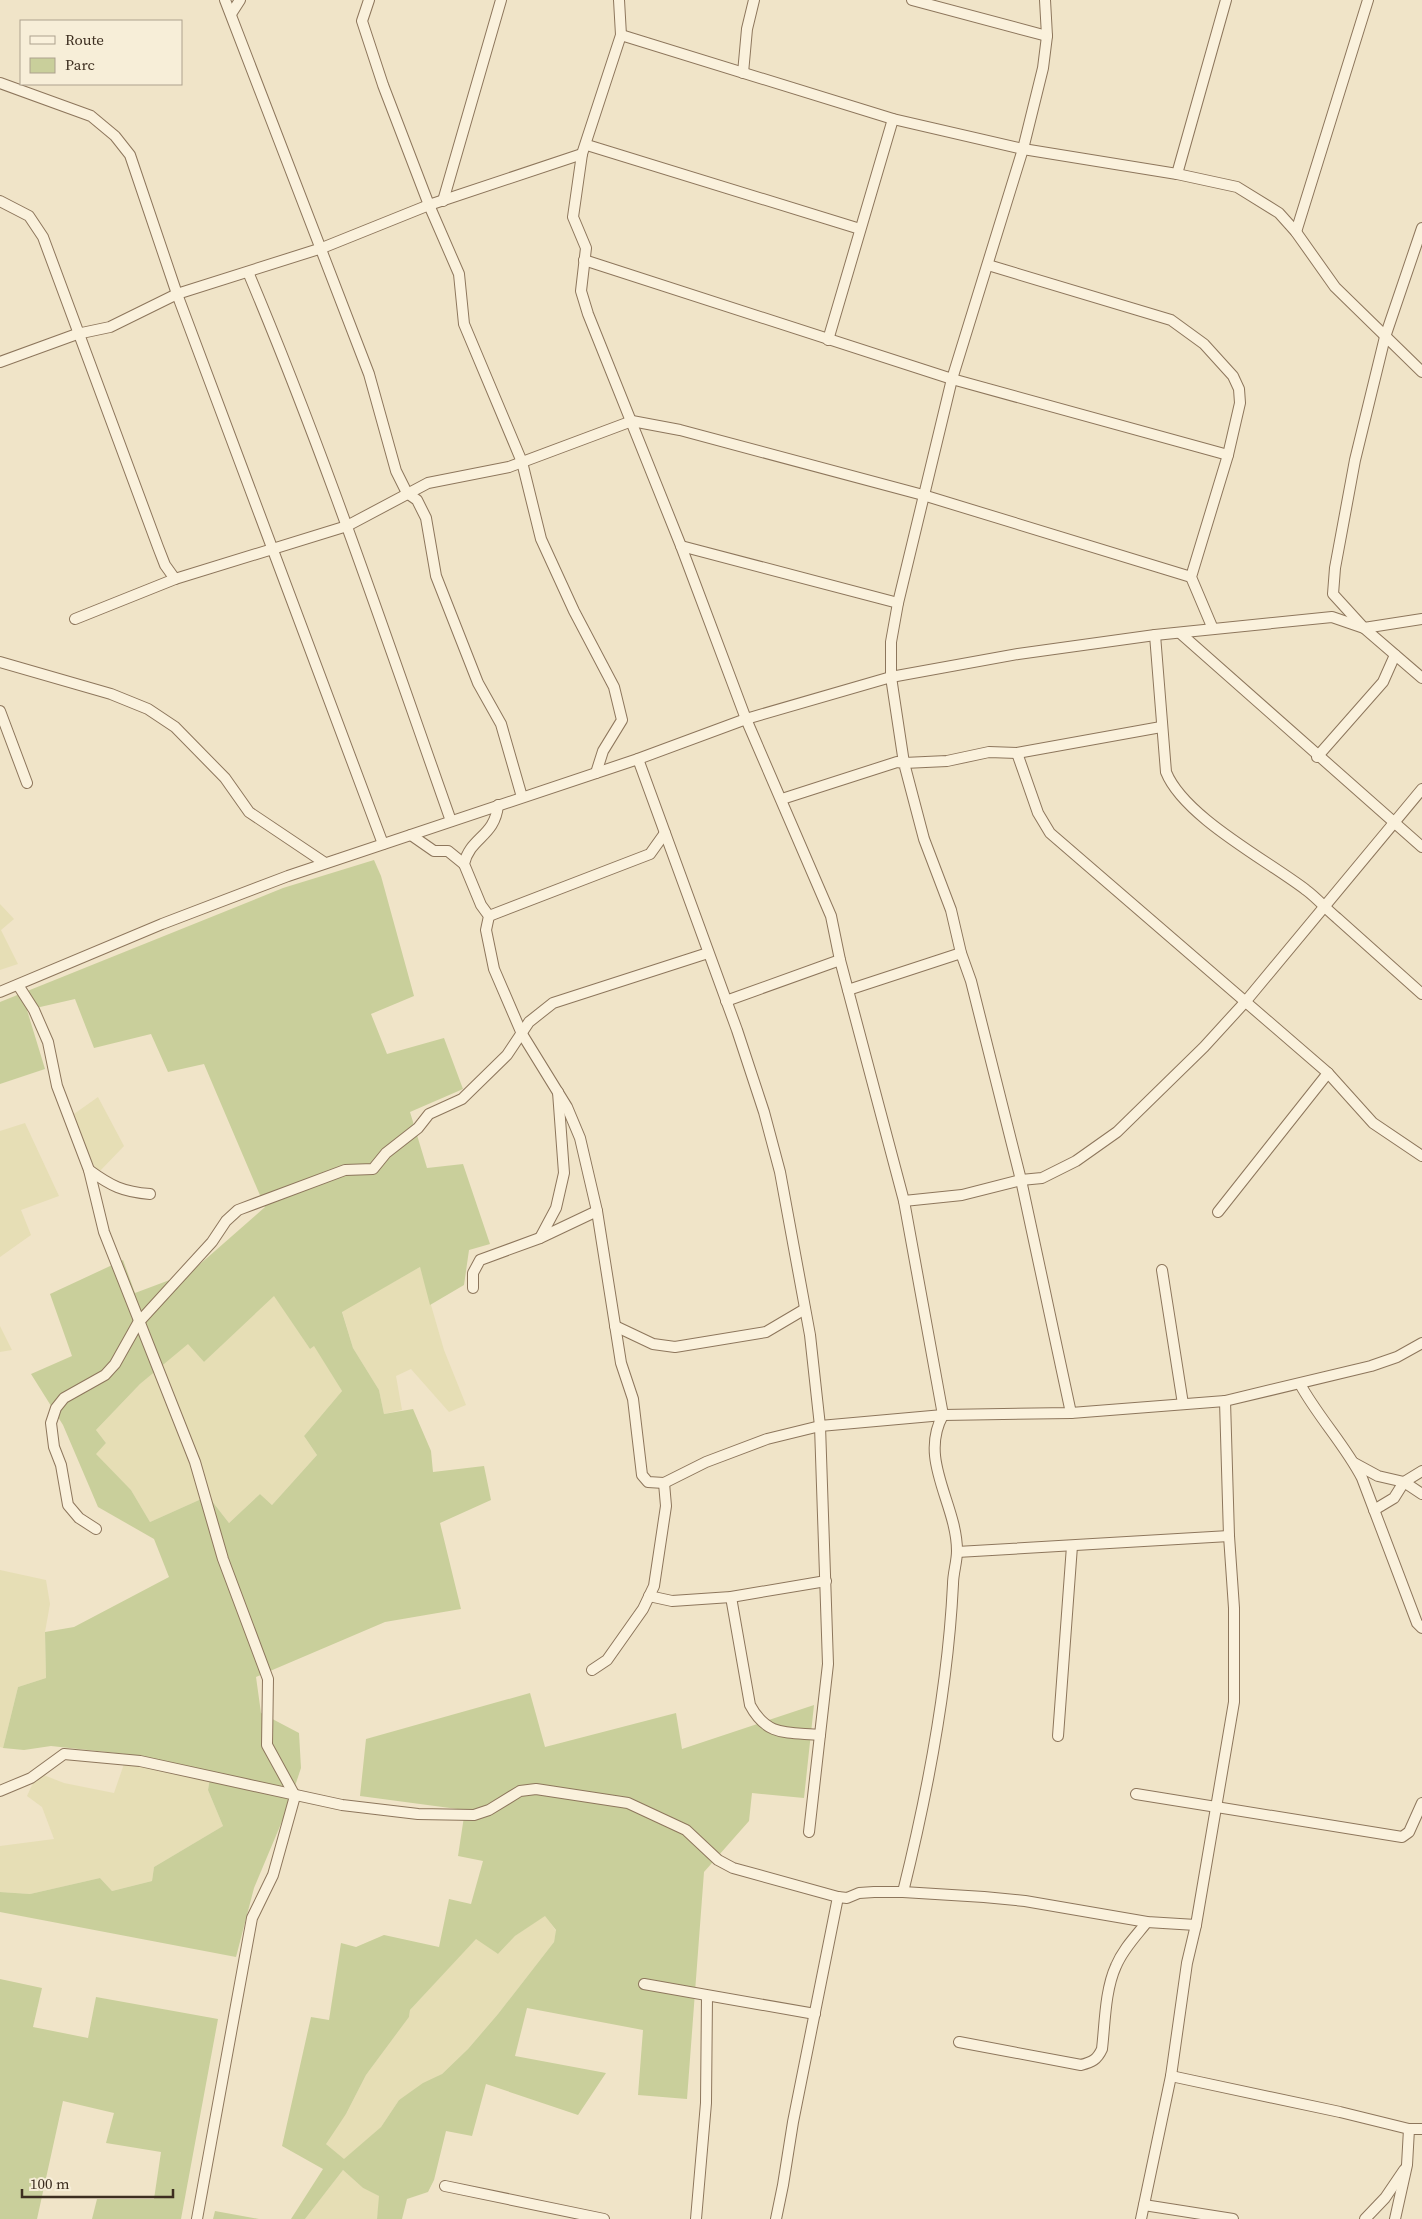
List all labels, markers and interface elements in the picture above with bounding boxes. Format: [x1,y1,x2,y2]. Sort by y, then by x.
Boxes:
legend [20,20,182,85]
text: Route [65,29,104,50]
text: Parc [65,54,95,75]
scale bar [22,2166,174,2198]
text: 100 m [30,2173,70,2194]

